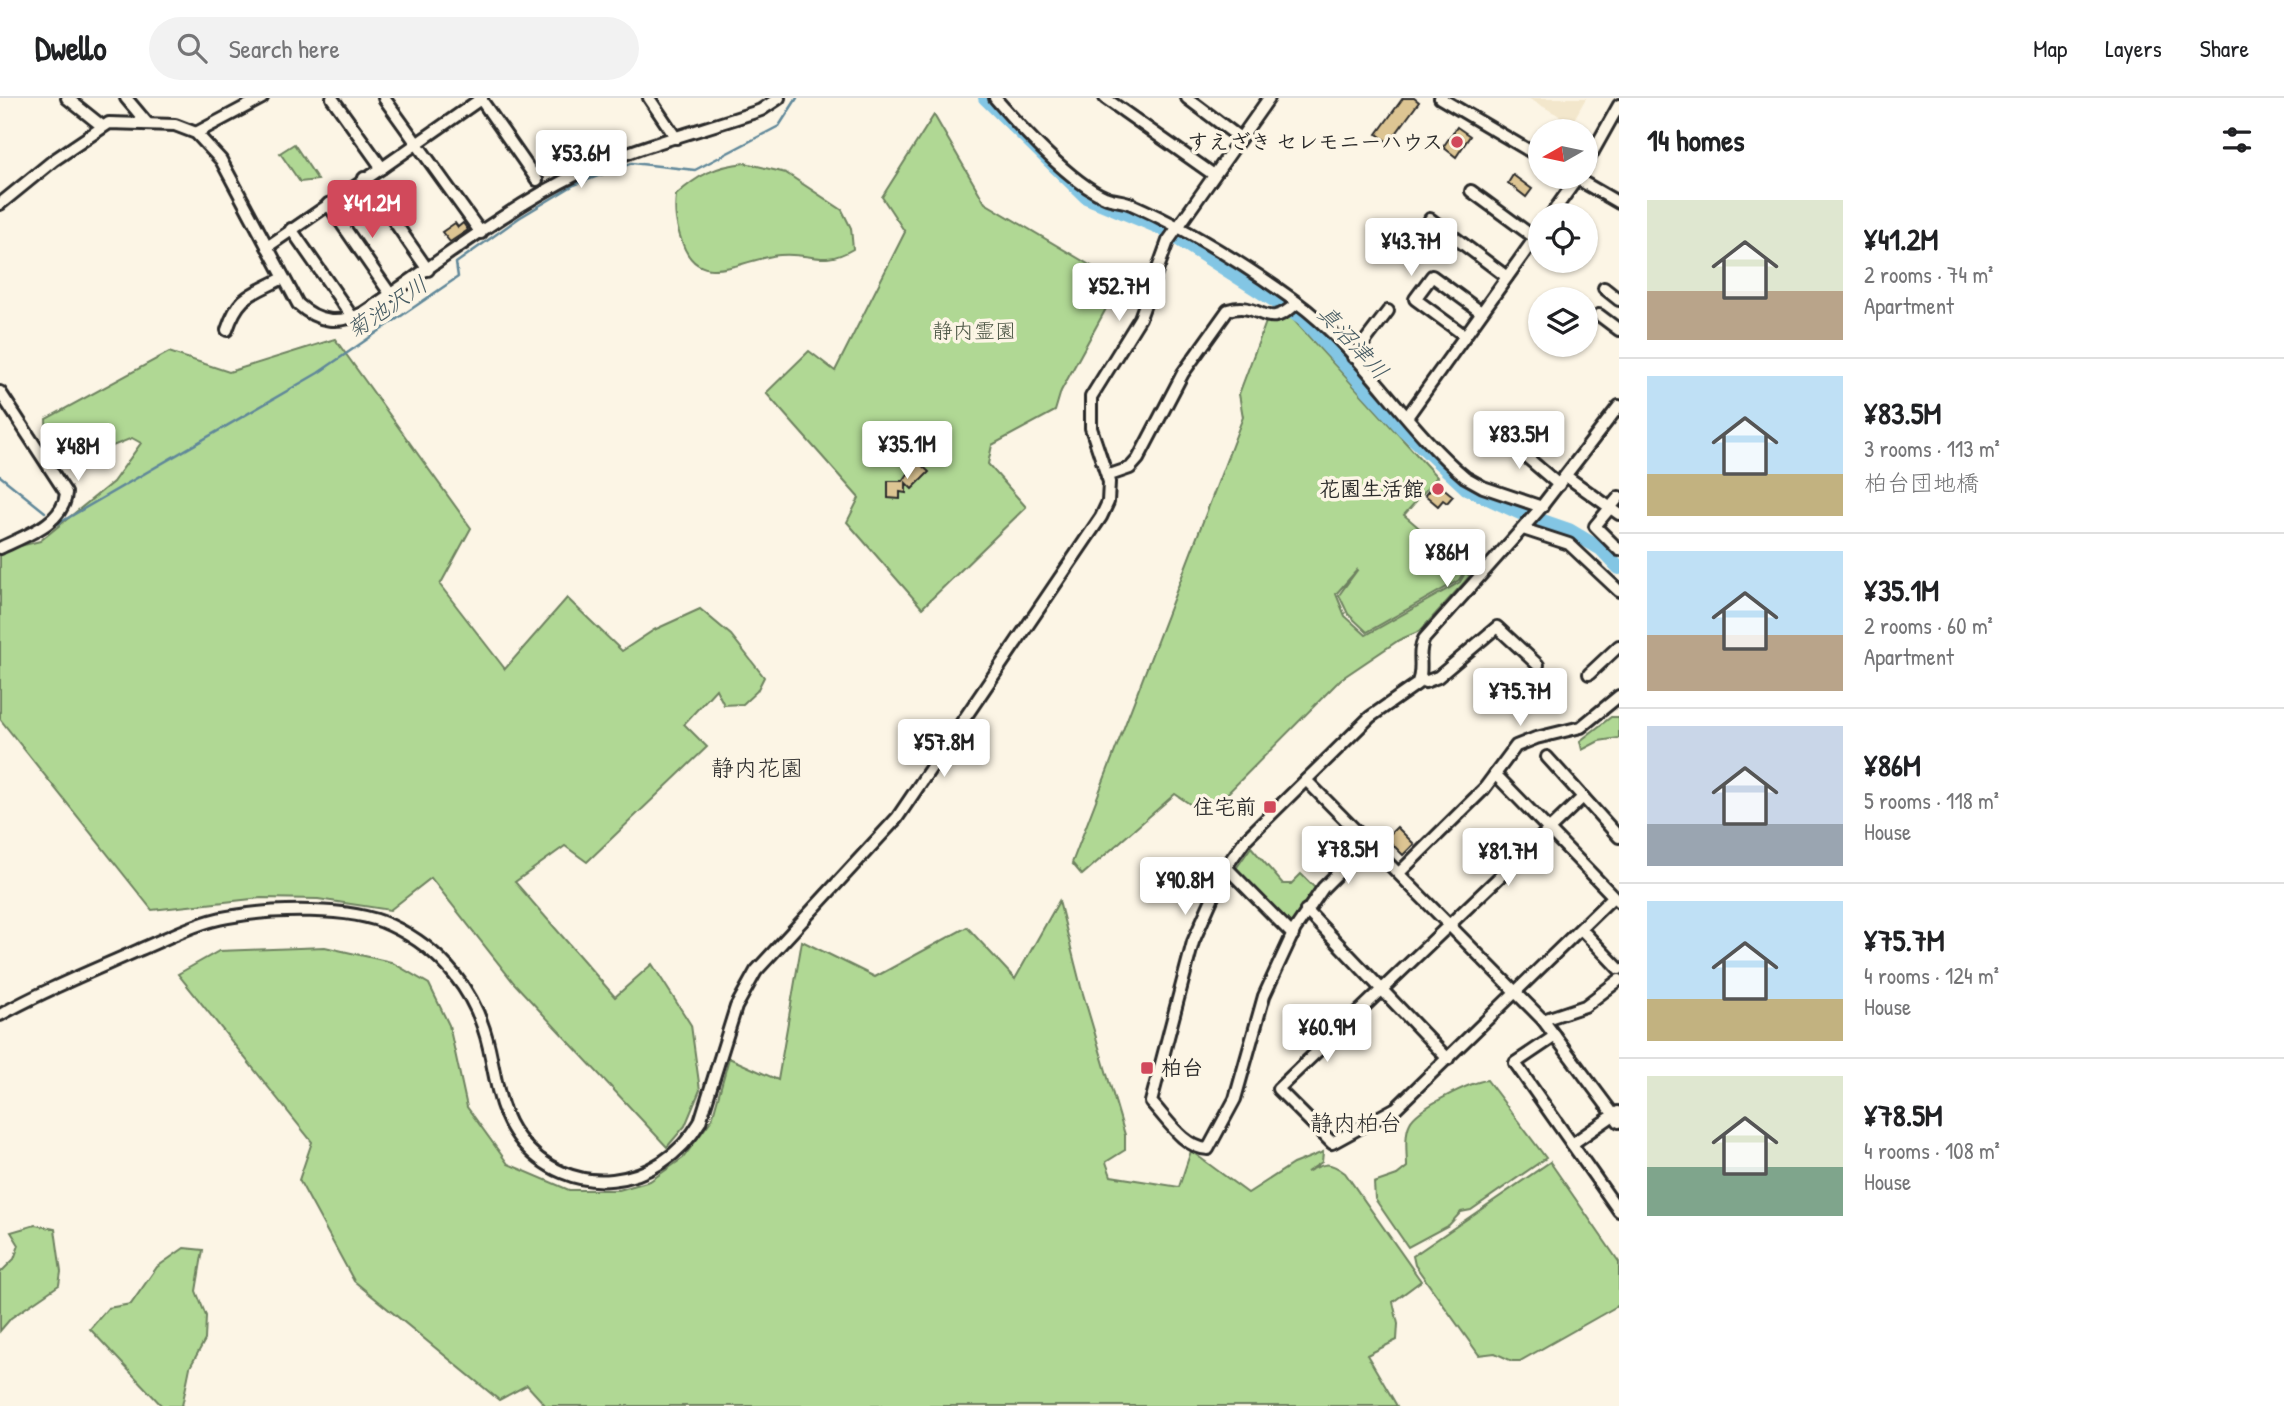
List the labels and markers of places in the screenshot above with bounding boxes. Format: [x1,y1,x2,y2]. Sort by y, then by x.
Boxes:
place label: すえざき セレモニーハウス [1187,127,1443,156]
pin: ¥53.6M [524,130,638,190]
marker: すえざき セレモニーハウス [1449,134,1465,150]
pin: ¥41.2M [315,180,429,240]
pin: ¥43.7M [1354,218,1468,278]
pin: ¥52.7M [1062,264,1176,323]
pin: ¥83.5M [1462,412,1576,471]
pin: ¥35.1M [850,422,964,481]
pin: ¥48M [37,424,119,483]
place label: 花園生活館 [1319,474,1424,503]
marker: 花園生活館 [1430,481,1446,497]
pin: ¥86M [1406,530,1488,589]
pin: ¥75.7M [1463,668,1577,728]
pin: ¥57.8M [887,720,1001,779]
place label: 住宅前 [1193,792,1256,821]
marker: 住宅前 [1262,799,1278,815]
pin: ¥78.5M [1291,826,1405,886]
pin: ¥81.7M [1451,828,1565,888]
pin: ¥90.8M [1128,858,1242,917]
pin: ¥60.9M [1270,1004,1384,1064]
place label: 柏台 [1161,1053,1203,1082]
marker: 柏台 [1139,1060,1155,1076]

